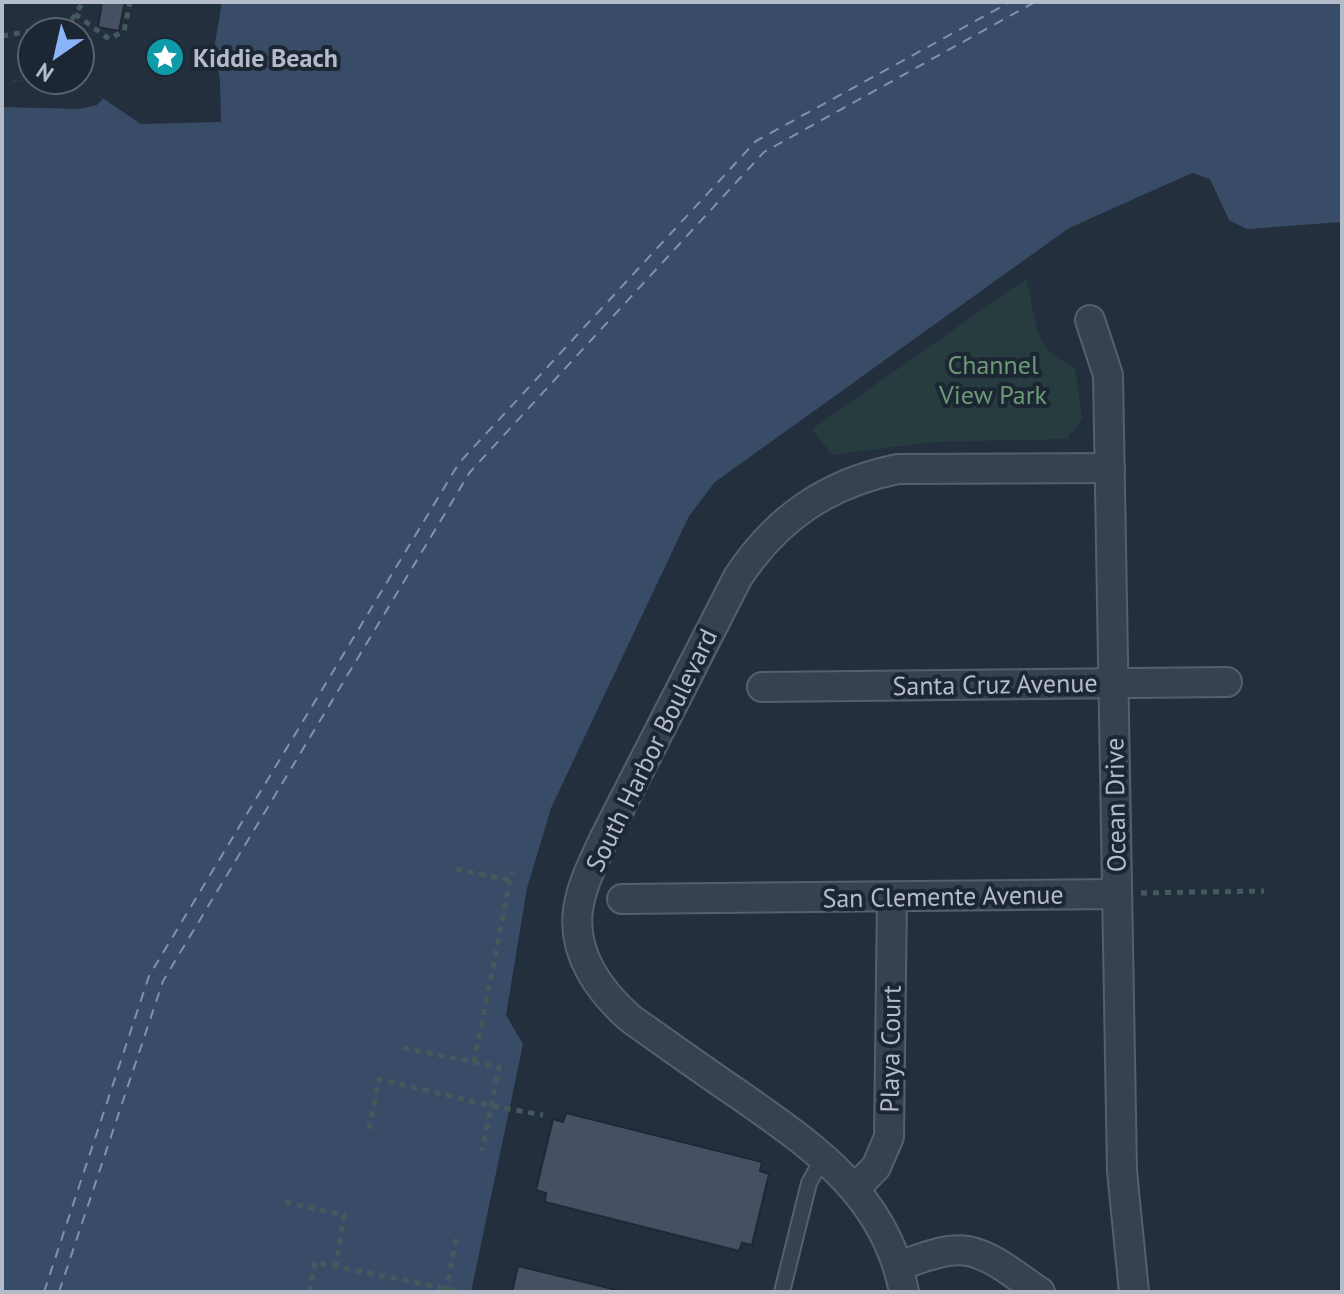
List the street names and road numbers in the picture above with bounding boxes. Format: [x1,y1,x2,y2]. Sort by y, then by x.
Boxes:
street label: South Harbor Boulevard [578,623,724,877]
street label: Santa Cruz Avenue [892,666,1098,702]
street label: Ocean Drive [1097,737,1133,873]
street label: San Clemente Avenue [822,877,1064,915]
street label: Playa Court [872,985,908,1113]

